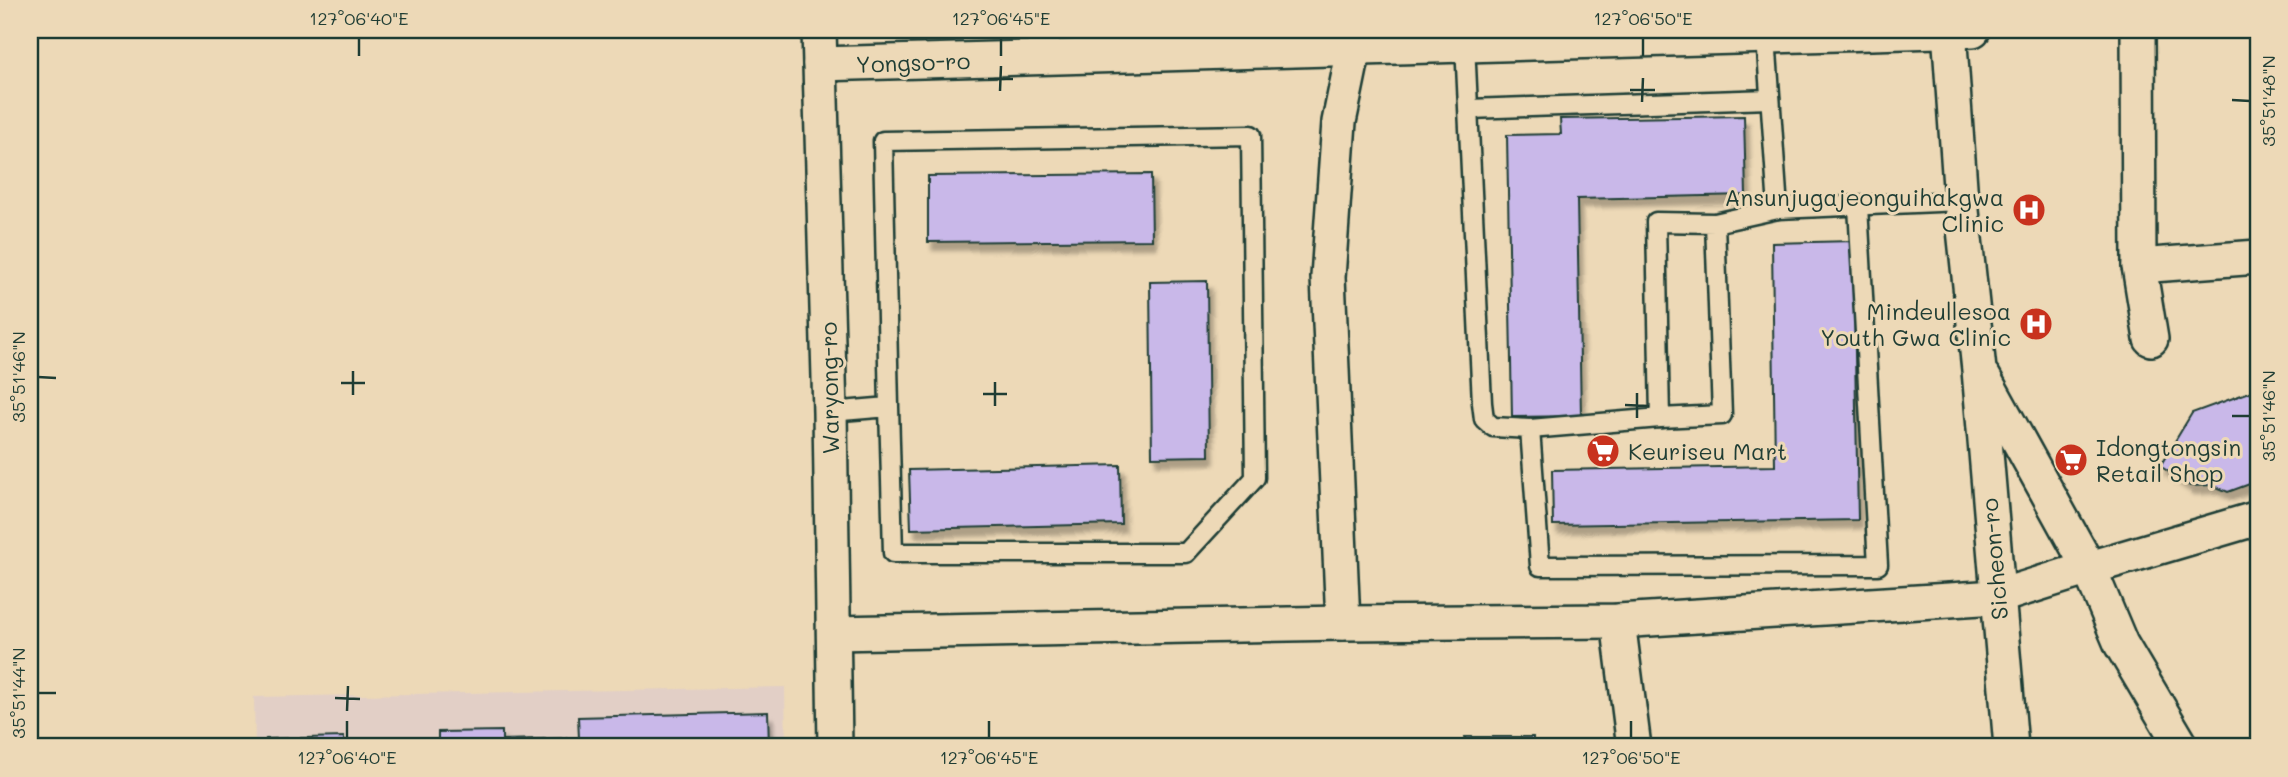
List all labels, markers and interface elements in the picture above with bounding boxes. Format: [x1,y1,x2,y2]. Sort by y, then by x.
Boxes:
text: 127°06'40"E [309,6,409,30]
text: 127°06'45"E [952,6,1050,30]
text: 127°06'50"E [1593,6,1693,30]
street label: Yongso-ro [855,45,971,79]
text: 35°51'48"N [2256,55,2280,147]
place label: Ansunjugajeonguihakgwa Clinic [1725,182,2004,238]
hospital icon: Ansunjugajeonguihakgwa Clinic [2010,191,2048,229]
place label: Mindeullesoa Youth Gwa Clinic [1820,296,2011,352]
hospital icon: Mindeullesoa Youth Gwa Clinic [2017,305,2055,343]
street label: Waryong-ro [813,321,845,455]
text: 35°51'46"N [6,331,30,423]
text: 35°51'46"N [2256,370,2280,462]
supermarket icon: Keuriseu Mart [1584,432,1622,470]
place label: Idongtongsin Retail Shop [2096,432,2241,488]
place label: Keuriseu Mart [1628,436,1787,466]
supermarket icon: Idongtongsin Retail Shop [2052,441,2090,479]
street label: Sicheon-ro [1974,497,2014,621]
text: 35°51'44"N [6,647,30,739]
text: 127°06'40"E [297,745,397,769]
text: 127°06'45"E [940,745,1038,769]
text: 127°06'50"E [1581,745,1681,769]

